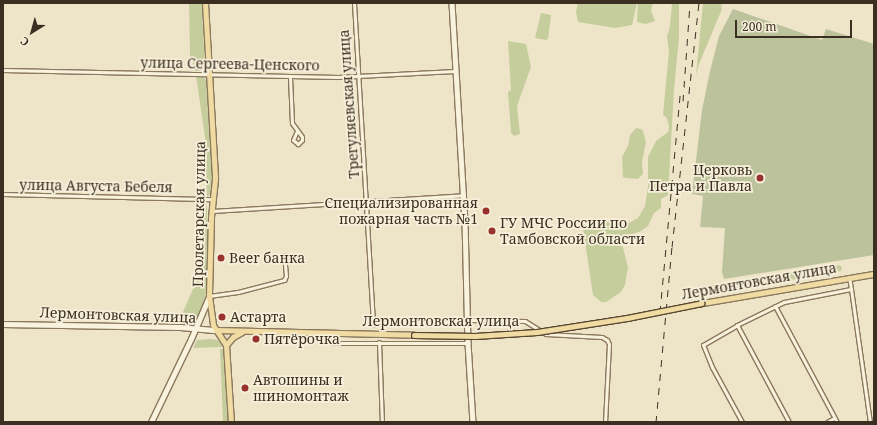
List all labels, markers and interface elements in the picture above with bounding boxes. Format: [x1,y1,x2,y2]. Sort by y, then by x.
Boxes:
north arrow [12,12,52,52]
scale bar [737,12,854,38]
text: 200 m [742,18,777,35]
street label: Трегуляевская улица [335,29,363,179]
text: С [17,34,32,50]
street label: улица Сергеева-Ценского [140,54,320,74]
street label: Пролетарская улица [189,141,209,287]
place label: Церковь Петра и Павла [649,162,752,194]
marker: Церковь Петра и Павла [755,173,765,183]
street label: улица Августа Бебеля [19,176,173,196]
place label: Специализированная пожарная часть №1 [324,195,478,228]
marker: Специализированная пожарная часть №1 [481,206,491,216]
place label: ГУ МЧС России по Тамбовской области [500,215,645,248]
marker: ГУ МЧС России по Тамбовской области [487,226,497,236]
place label: Beer банка [229,250,305,266]
marker: Beer банка [216,253,226,263]
street label: Лермонтовская улица [680,259,838,303]
street label: Лермонтовская улица [39,304,197,326]
place label: Астарта [230,309,286,325]
marker: Астарта [217,312,227,322]
street label: Лермонтовская улица [363,313,519,329]
place label: Пятёрочка [264,331,340,347]
marker: Пятёрочка [251,334,261,344]
place label: Автошины и шиномонтаж [253,372,349,404]
marker: Автошины и шиномонтаж [240,383,250,393]

